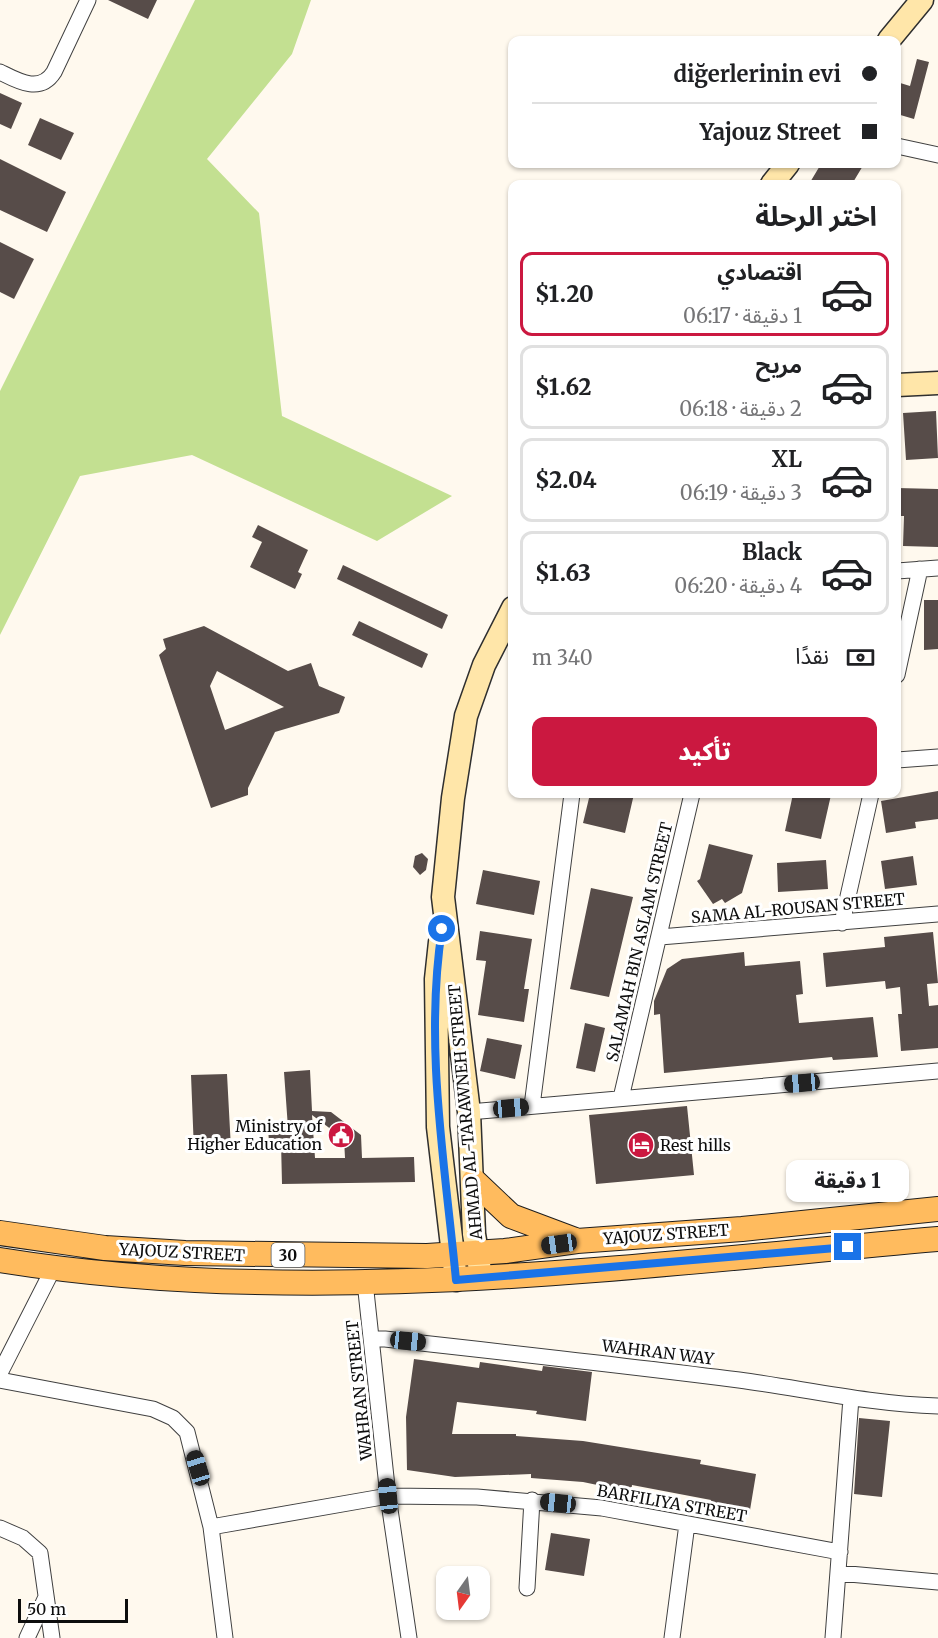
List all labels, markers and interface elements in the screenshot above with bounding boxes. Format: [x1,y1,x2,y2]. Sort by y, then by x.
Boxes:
text: diğerlerinin evi [673,60,841,88]
text: Yajouz Street [700,118,841,146]
text: اختر الرحلة [755,199,877,233]
text: اقتصادي [717,258,802,286]
icon: car [820,267,874,321]
text: $1.20 [535,280,594,308]
text: 1 دقيقة · 06:17 [683,303,802,328]
text: مريح [756,351,802,379]
icon: car [820,360,874,414]
text: $1.62 [535,373,591,401]
text: 2 دقيقة · 06:18 [679,396,802,421]
text: XL [772,445,802,473]
icon: car [820,453,874,507]
text: $2.04 [535,466,597,494]
text: 3 دقيقة · 06:19 [680,480,802,505]
text: Black [742,538,802,566]
icon: car [820,546,874,600]
text: $1.63 [535,559,591,587]
text: 4 دقيقة · 06:20 [674,573,802,598]
icon: cash [844,641,877,674]
text: نقدًا [795,642,829,670]
text: 340 m [532,645,593,670]
button: تأكيد [532,717,877,786]
street label: SALAMAH BIN ASLAM STREET [602,820,676,1064]
street label: SAMA AL-ROUSAN STREET [690,889,906,927]
route start [428,915,455,942]
street label: AHMAD AL-TARAWNEH STREET [444,983,486,1242]
car [783,1072,821,1094]
car [492,1097,530,1119]
place label: Ministry of Higher Education [187,1116,323,1154]
public building icon: Ministry of Higher Education [326,1120,356,1150]
hotel icon: Rest hills [626,1130,656,1160]
place label: Rest hills [660,1135,731,1155]
callout: 1 دقيقة [786,1160,910,1202]
text: 1 دقيقة [814,1168,881,1193]
street label: YAJOUZ STREET [601,1220,730,1248]
car [540,1233,578,1255]
route end [834,1233,861,1260]
street label: YAJOUZ STREET [118,1239,245,1265]
road number: 30 [272,1243,304,1267]
street label: WAHRAN STREET [342,1319,376,1462]
car [389,1330,427,1352]
street label: WAHRAN WAY [600,1335,716,1369]
car [184,1448,212,1488]
car [377,1477,399,1515]
street label: BARFILIYA STREET [595,1480,749,1526]
car [539,1492,577,1514]
north arrow [436,1566,490,1620]
map controls [436,1566,490,1620]
scale bar [18,1596,128,1624]
text: 50 m [27,1599,66,1619]

